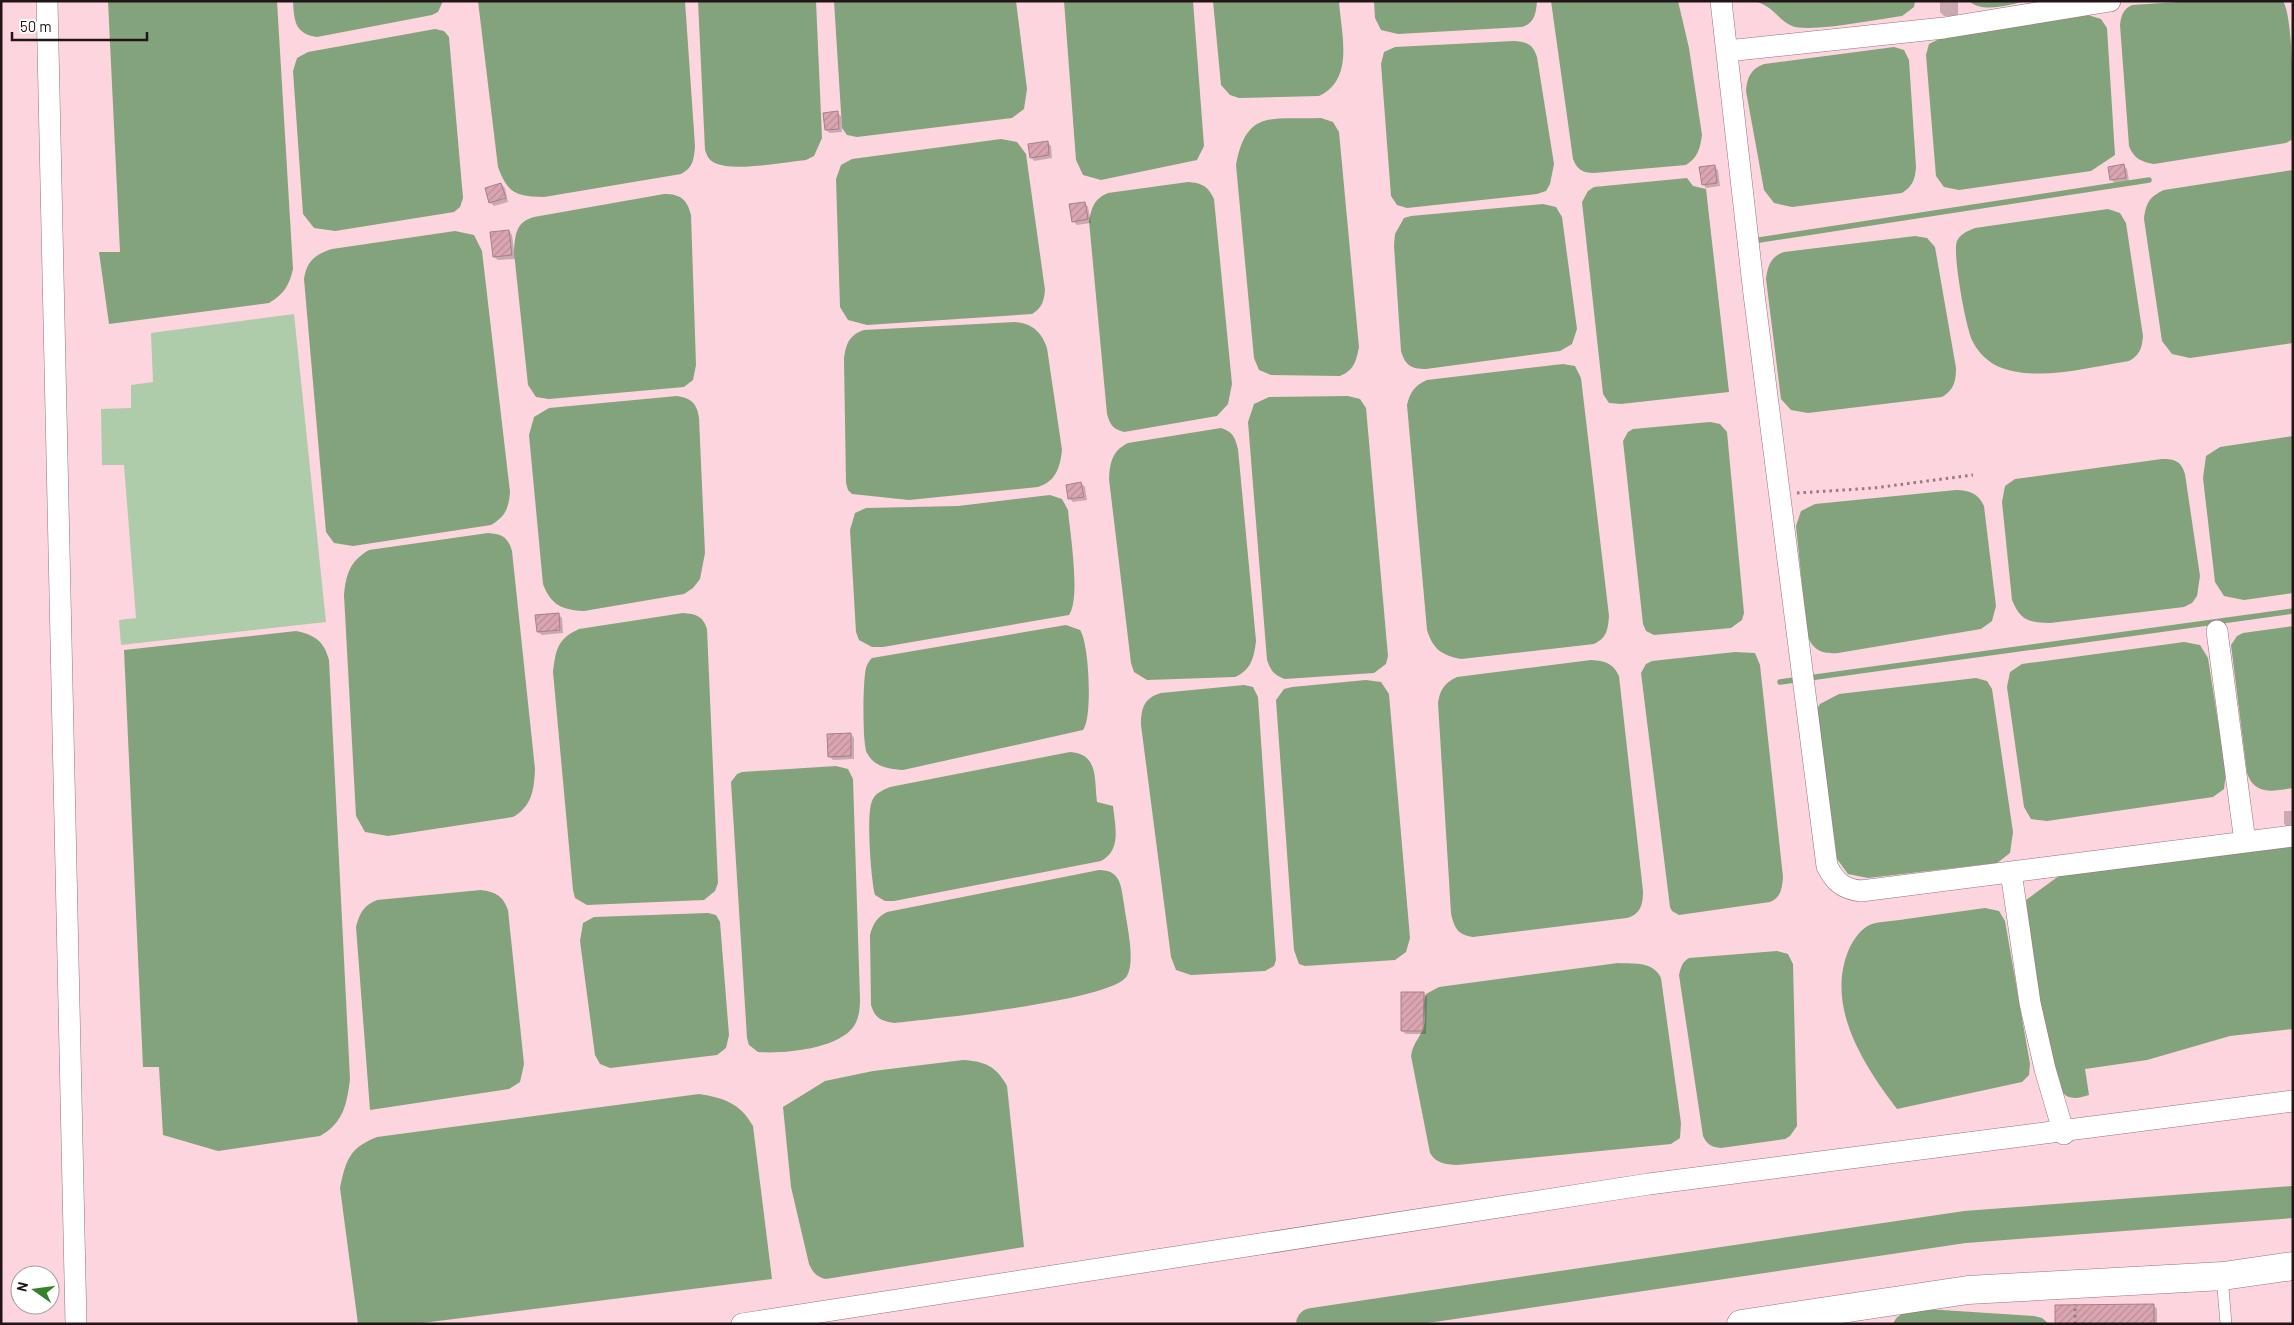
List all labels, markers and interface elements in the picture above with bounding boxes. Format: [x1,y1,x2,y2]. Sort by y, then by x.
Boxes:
scale bar [12,10,148,42]
text: 50 m [20,17,52,35]
north arrow [10,1265,60,1315]
text: N [13,1280,31,1293]

